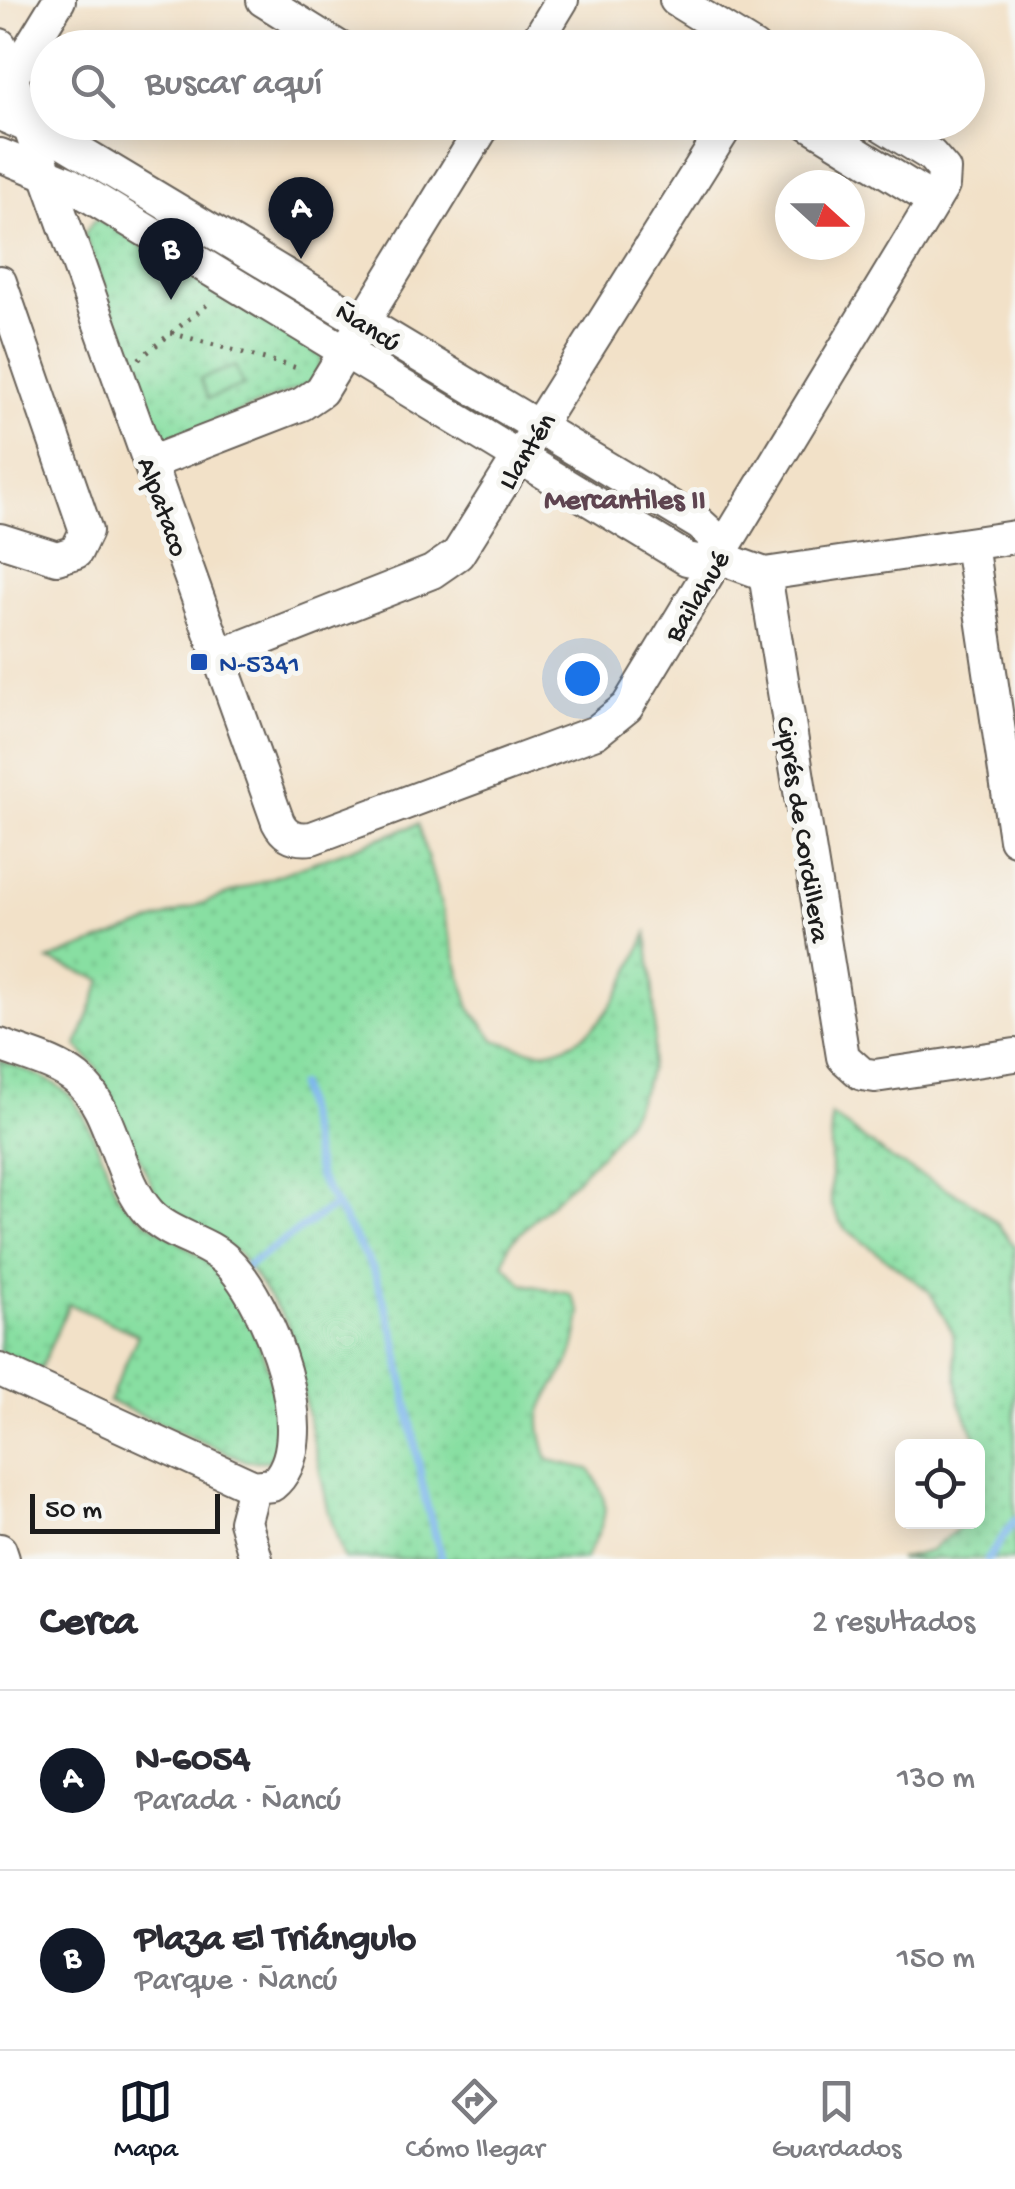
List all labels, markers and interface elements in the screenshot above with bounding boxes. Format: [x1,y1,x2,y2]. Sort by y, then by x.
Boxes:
search box [30,30,985,140]
icon: search [65,58,120,113]
text: Buscar aquí [145,63,323,107]
north arrow [775,170,865,260]
pin: A [268,176,334,259]
pin: B [138,218,204,300]
street label: Ñancú [328,297,405,361]
street label: Llantén [492,407,566,497]
street label: Alpataco [128,453,194,562]
district label: Mercantiles II [544,485,706,520]
street label: Bailahué [658,545,739,650]
place label: N-5341 [219,650,300,683]
marker: N-5341 [188,651,210,673]
your location [557,653,608,704]
street label: Ciprés de Cordillera [766,714,835,946]
map controls [895,1439,985,1529]
button: locate [895,1439,985,1529]
scale bar [30,1489,220,1534]
text: 50 m [45,1495,102,1528]
text: Cerca [40,1600,137,1649]
text: 2 resultados [812,1605,975,1643]
text: N-6054 [135,1739,251,1783]
text: A [63,1761,82,1799]
text: 130 m [897,1761,975,1799]
text: Parada · Ñancú [135,1783,341,1821]
text: Plaza El Triángulo [135,1919,416,1963]
text: B [64,1941,81,1979]
text: 150 m [897,1941,975,1979]
text: Parque · Ñancú [135,1963,337,2001]
tab: Mapa [114,2074,178,2167]
tab: Cómo llegar [405,2074,544,2167]
tab: Guardados [772,2074,901,2167]

